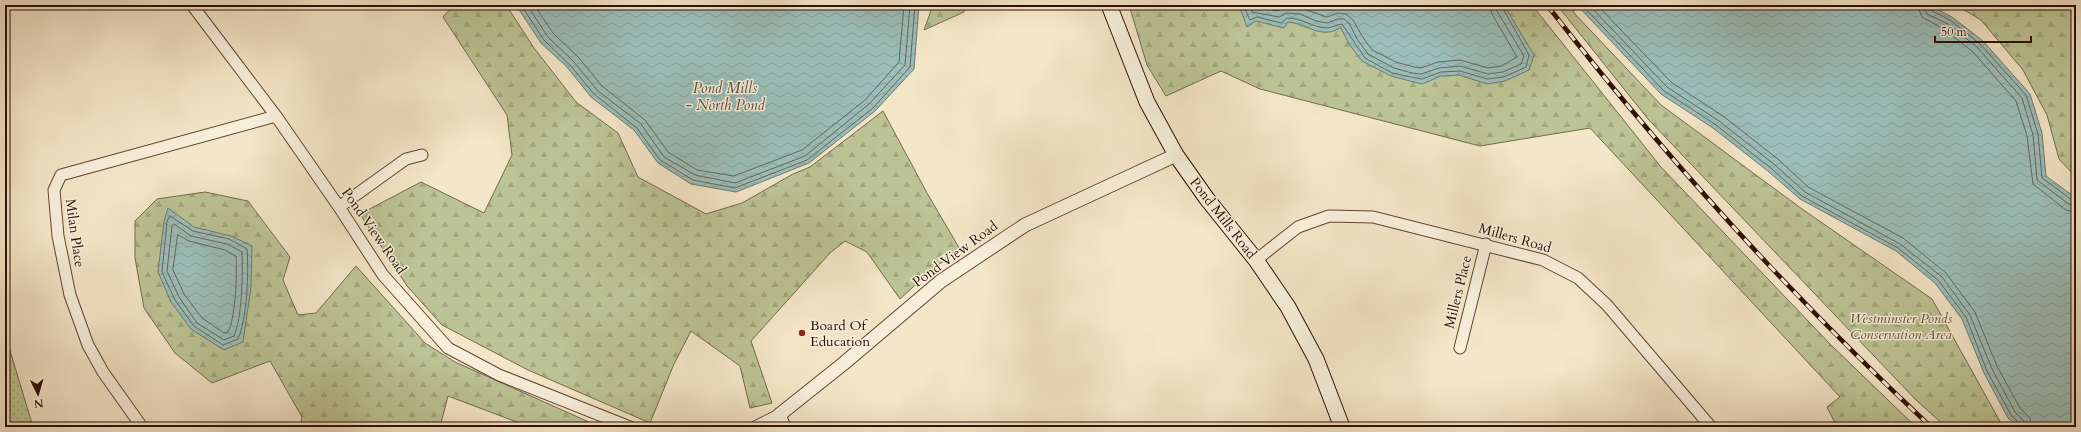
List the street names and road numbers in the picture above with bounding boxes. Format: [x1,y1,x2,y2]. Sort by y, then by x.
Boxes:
street label: Pond Mills Road [1185,173,1261,263]
street label: Pond View Road [337,184,411,278]
street label: Milan Place [61,197,89,269]
street label: Pond View Road [908,216,1002,291]
street label: Millers Road [1476,219,1554,258]
street label: Millers Place [1440,253,1476,331]

